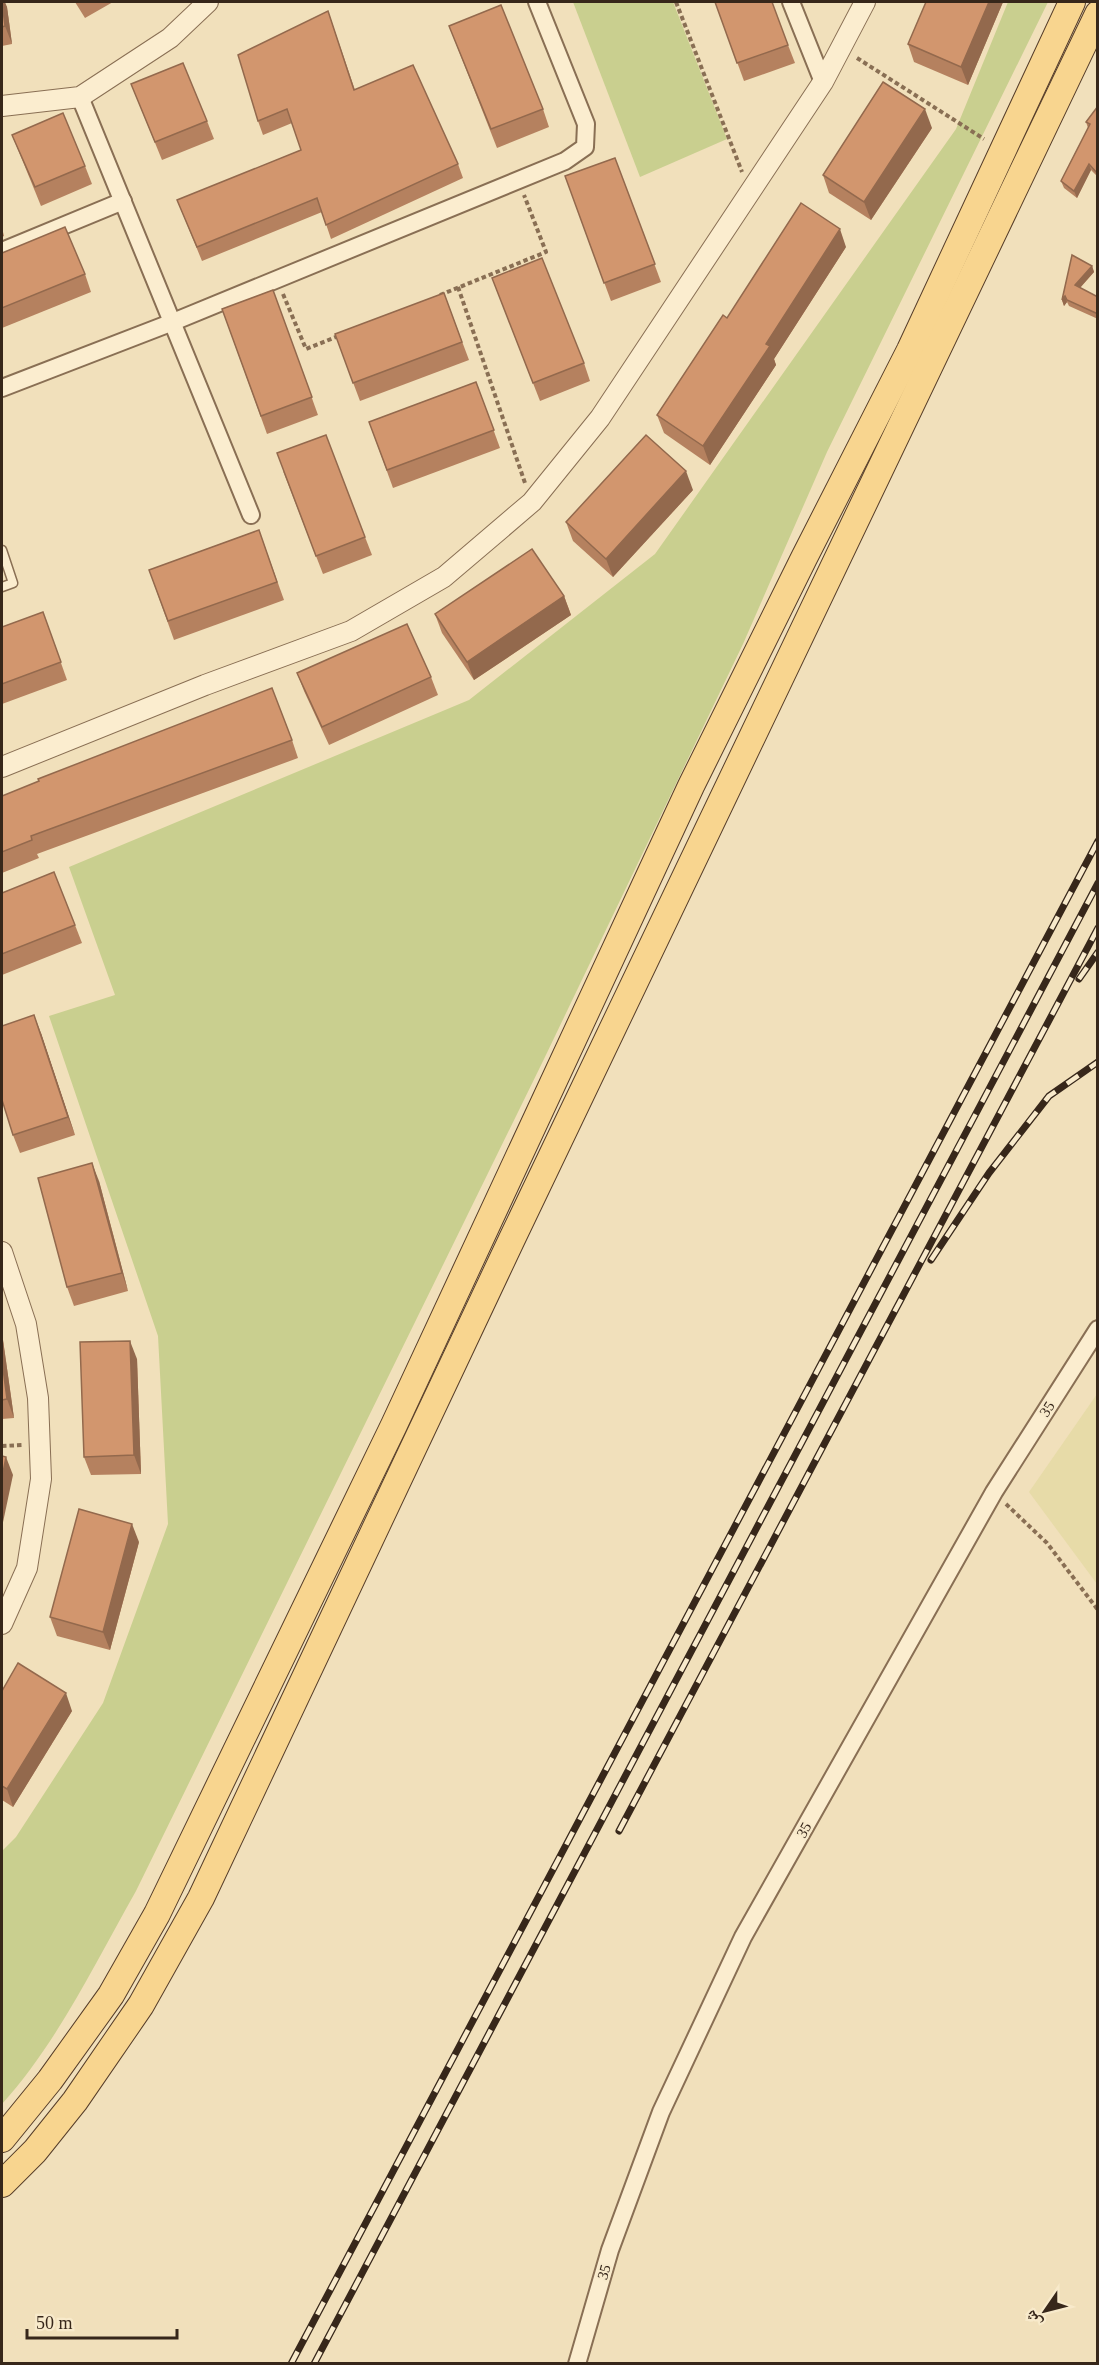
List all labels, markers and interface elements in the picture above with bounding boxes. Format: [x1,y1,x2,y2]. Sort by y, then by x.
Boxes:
street label: 35 [1036,1398,1058,1420]
street label: 35 [793,1820,815,1840]
street label: 35 [594,2263,614,2281]
north arrow [1015,2281,1075,2341]
scale bar [27,2302,177,2340]
text: ش [1021,2307,1046,2331]
text: 50 m [36,2313,73,2333]

